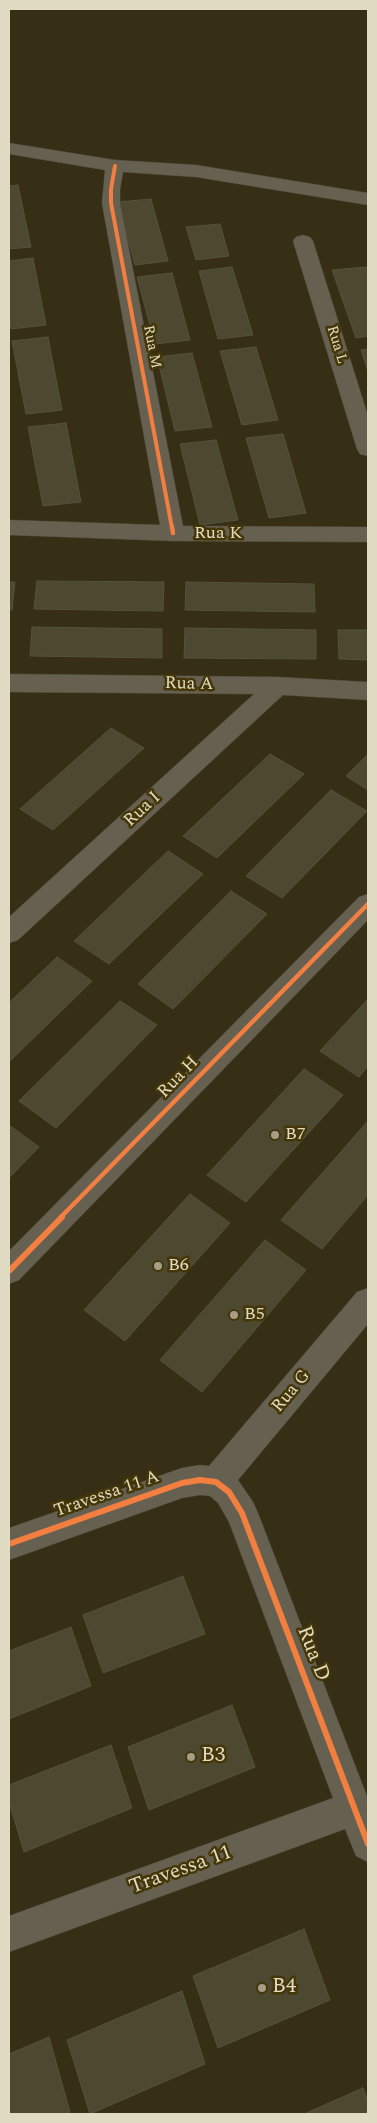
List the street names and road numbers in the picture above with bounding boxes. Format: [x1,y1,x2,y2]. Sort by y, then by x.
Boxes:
street label: Rua M [138,324,164,370]
street label: Rua L [322,324,350,366]
street label: Rua K [194,523,242,545]
street label: Rua A [164,674,214,696]
street label: Rua I [120,788,166,832]
street label: Rua H [154,1053,204,1103]
street label: Rua G [268,1366,316,1418]
street label: Travessa 11 A [52,1467,162,1523]
street label: Rua D [290,1623,334,1685]
street label: Travessa 11 [126,1841,236,1901]

